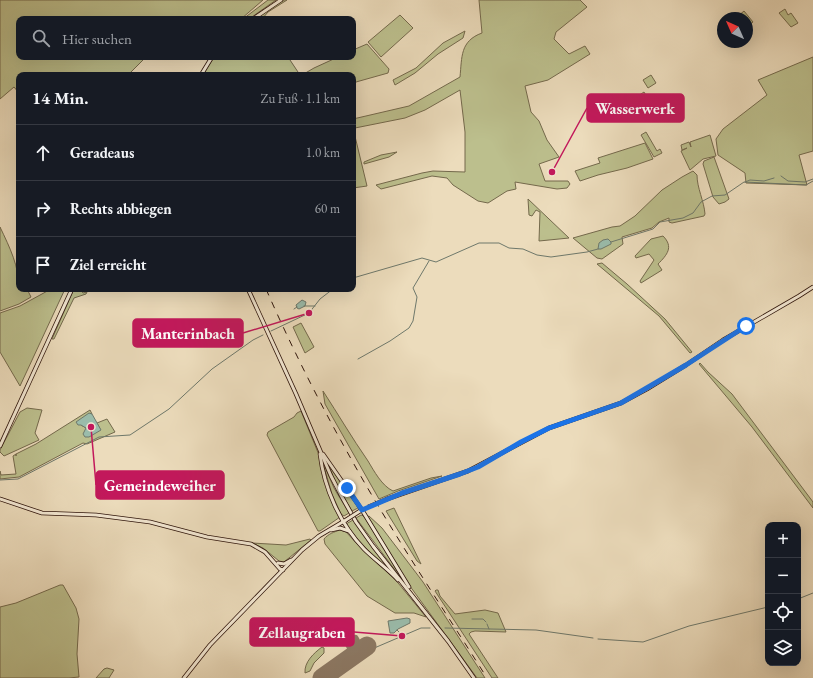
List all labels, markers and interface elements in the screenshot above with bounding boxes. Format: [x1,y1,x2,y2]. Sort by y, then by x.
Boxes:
north arrow [717,12,753,48]
search box [16,16,356,60]
icon: search [30,27,52,49]
text: Hier suchen [62,29,132,48]
text: 14 Min. [32,87,88,109]
text: Zu Fuß · 1.1 km [261,90,340,107]
callout: Wasserwerk [587,94,684,122]
text: Wasserwerk [595,98,675,119]
icon: ahead [32,142,54,164]
text: Geradeaus [70,143,134,162]
text: 1.0 km [306,144,340,161]
icon: right [32,198,54,220]
text: Rechts abbiegen [70,199,172,218]
text: 60 m [315,200,340,217]
icon: arrive [32,254,54,276]
text: Ziel erreicht [70,255,146,274]
route start [737,317,755,335]
callout: Manterinbach [133,319,243,347]
text: Manterinbach [141,323,235,344]
callout: Gemeindeweiher [96,471,224,499]
text: Gemeindeweiher [104,475,216,496]
route end [338,479,356,497]
map controls [765,522,801,666]
button: + [765,522,801,558]
button: − [765,558,801,594]
button: locate [765,594,801,630]
callout: Zellaugraben [250,618,354,646]
text: Zellaugraben [258,622,346,643]
button: layers [765,630,801,666]

